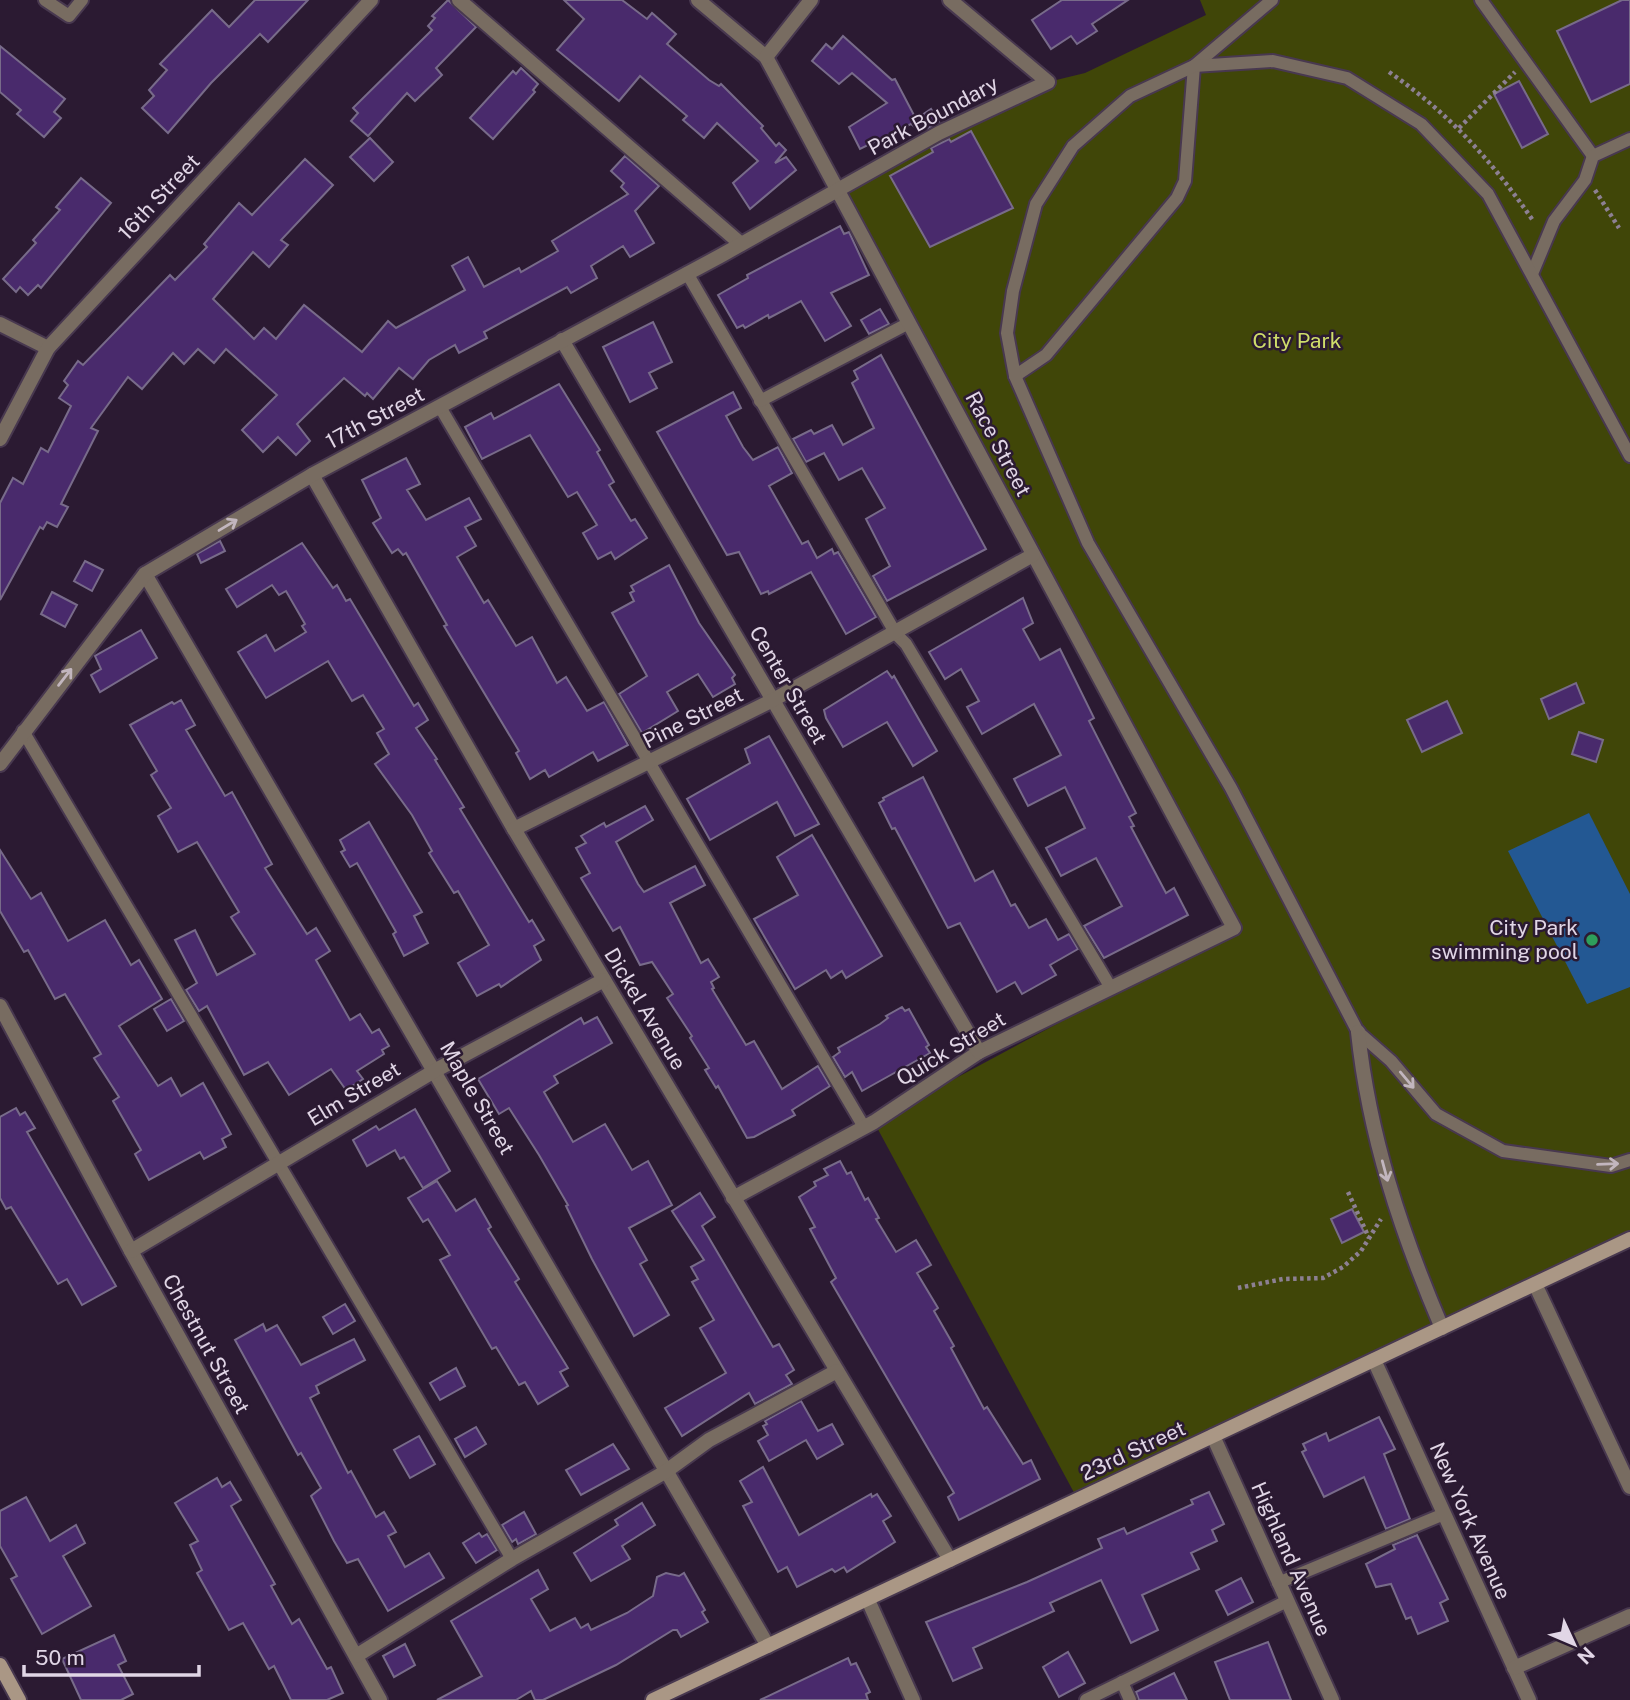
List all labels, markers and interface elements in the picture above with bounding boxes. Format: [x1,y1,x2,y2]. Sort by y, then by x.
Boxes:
street label: Park Boundary [863,71,1002,160]
street label: 16th Street [113,149,205,245]
park label: City Park [1253,328,1342,353]
street label: 17th Street [321,381,428,454]
street label: Race Street [960,387,1037,500]
one-way arrow [218,517,238,531]
street label: Center Street [744,621,832,748]
one-way arrow [57,669,72,687]
street label: Pine Street [639,682,747,753]
place label: City Park swimming pool [1431,915,1578,964]
marker: City Park swimming pool [1584,932,1600,948]
street label: Dickel Avenue [599,943,692,1074]
street label: Quick Street [892,1006,1010,1091]
street label: Maple Street [435,1037,520,1159]
street label: Elm Street [303,1056,405,1131]
one-way arrow [1399,1071,1415,1089]
one-way arrow [1596,1157,1619,1170]
one-way arrow [1379,1160,1392,1182]
street label: Chestnut Street [158,1270,255,1418]
street label: 23rd Street [1076,1415,1189,1486]
street label: New York Avenue [1425,1438,1516,1603]
street label: Highland Avenue [1246,1478,1337,1640]
north arrow [1539,1609,1609,1679]
scale bar [24,1634,200,1678]
text: N [1573,1643,1599,1669]
text: 50 m [35,1645,85,1670]

